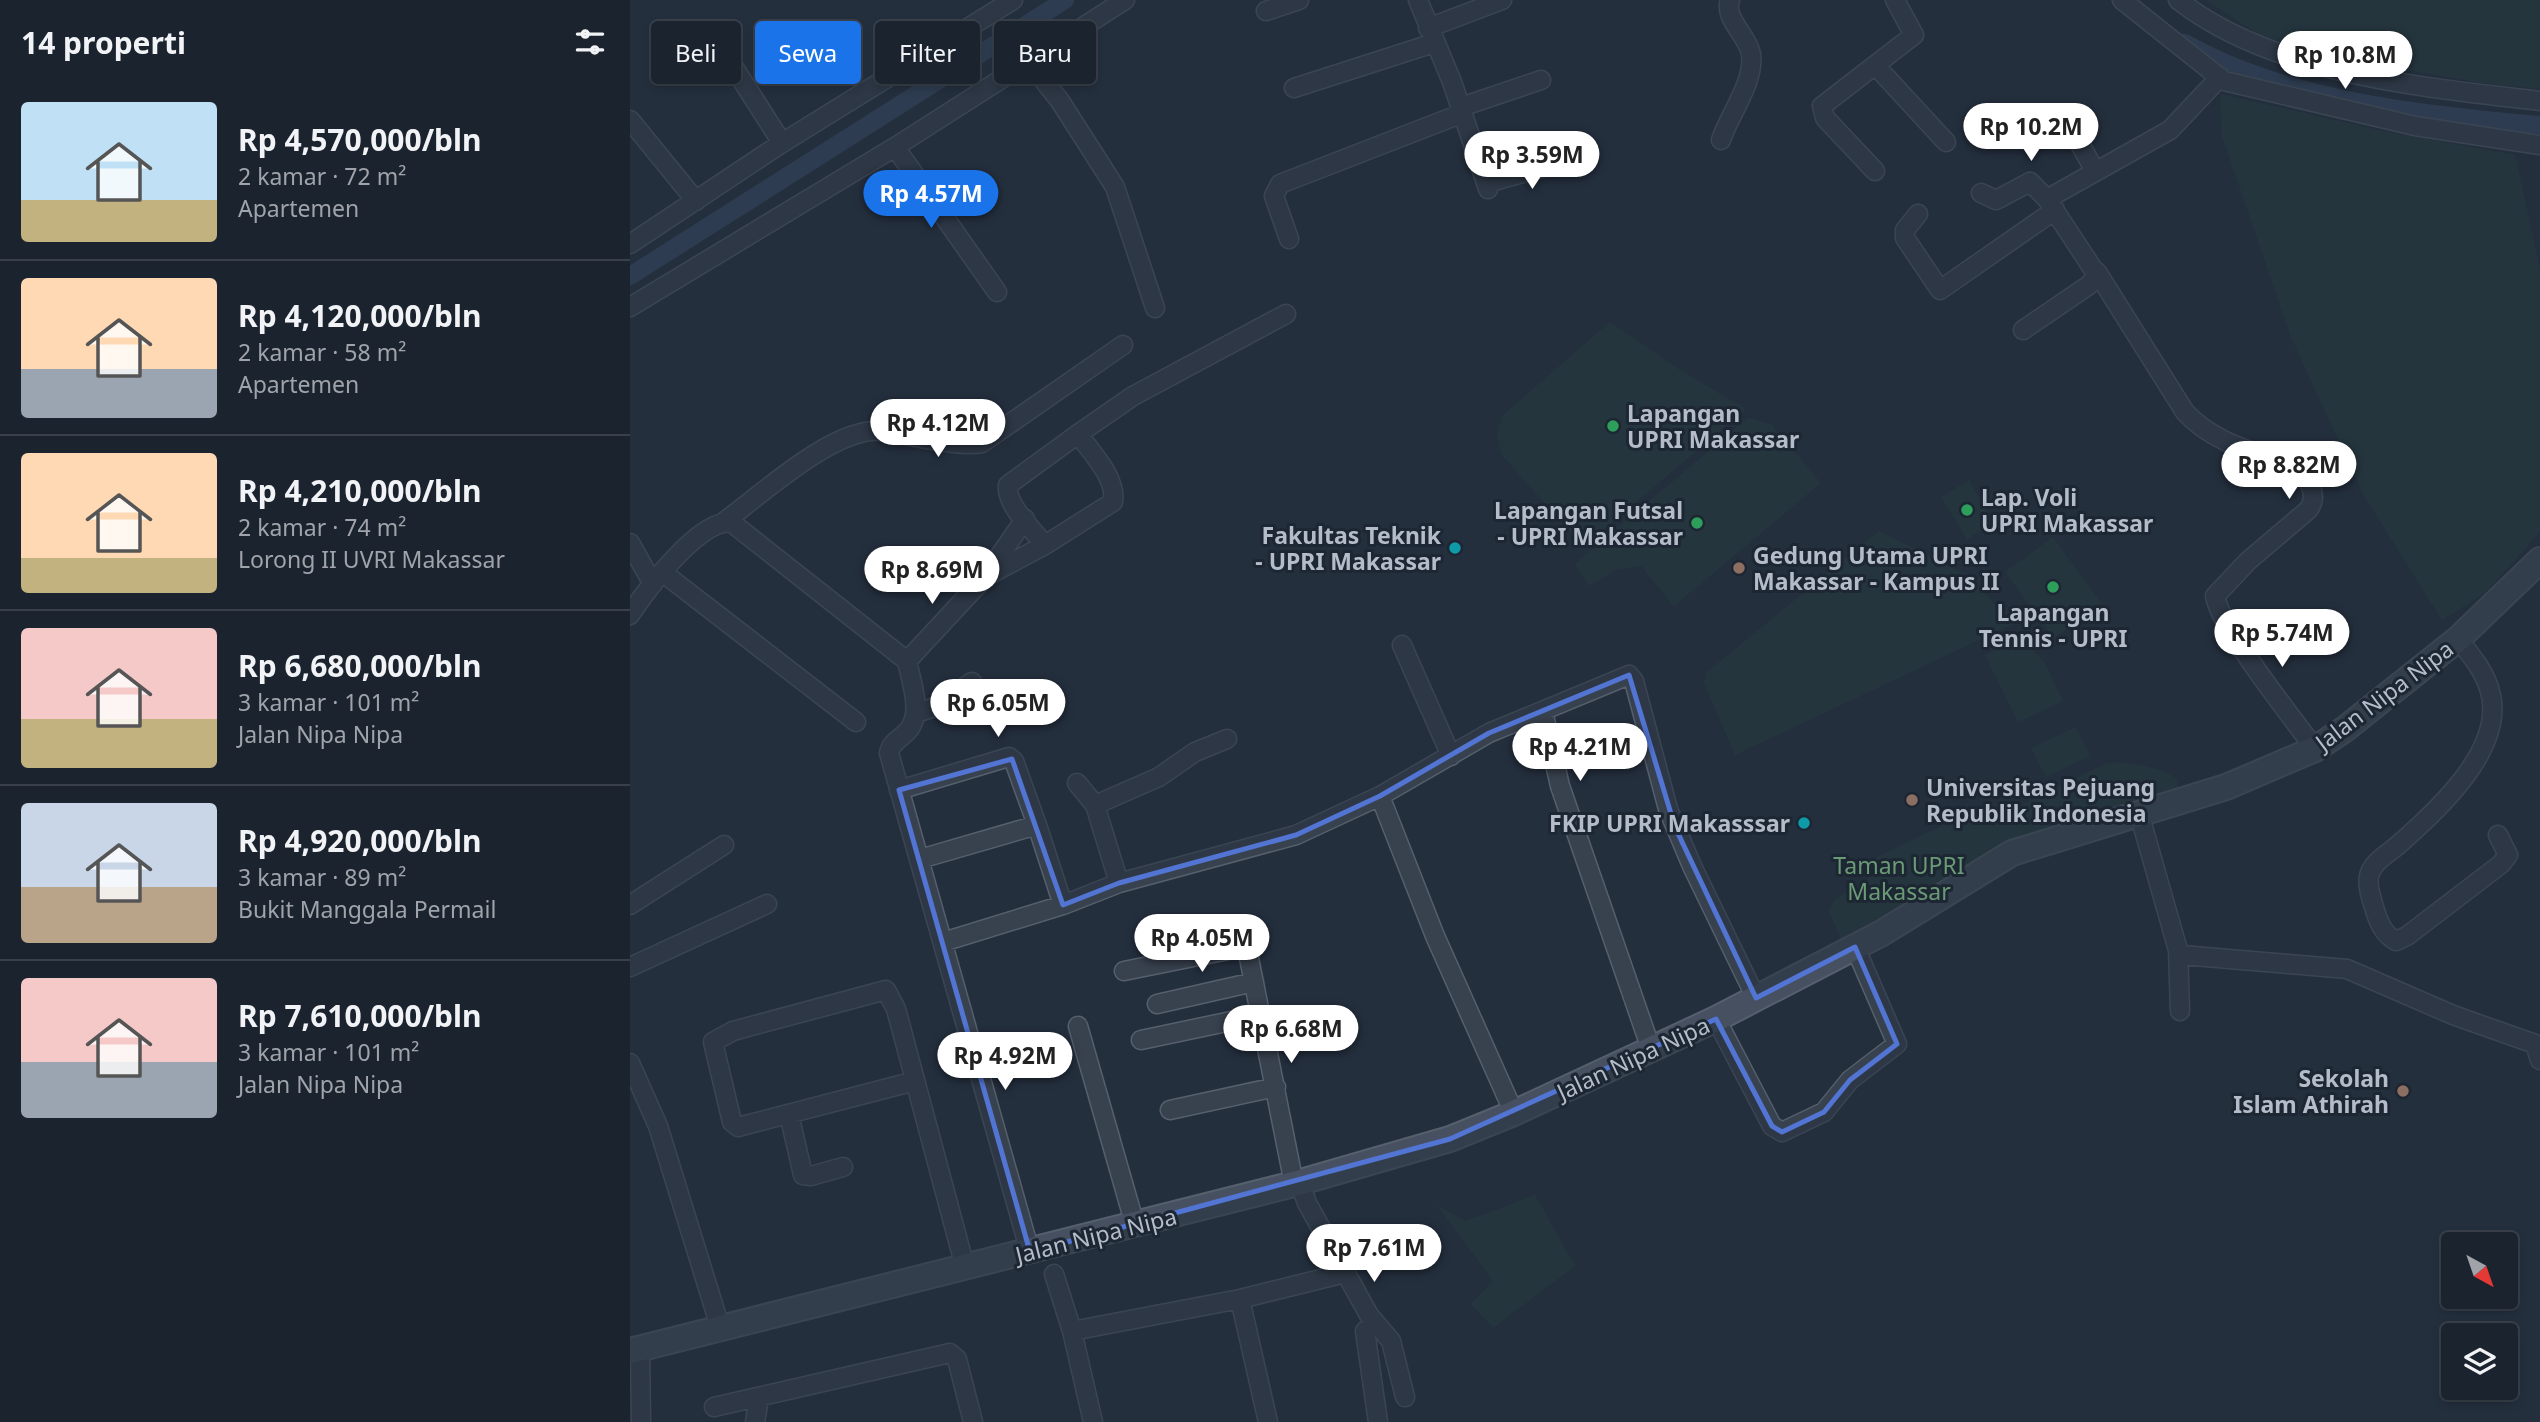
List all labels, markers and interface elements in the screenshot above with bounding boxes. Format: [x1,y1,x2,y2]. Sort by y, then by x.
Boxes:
chip: Beli [651,21,741,84]
chip: Sewa [755,21,861,84]
chip: Filter [875,21,980,84]
chip: Baru [994,21,1096,84]
text: 14 properti [21,22,186,63]
icon: filters [571,23,609,61]
pin: Rp 10.8M [2273,32,2417,91]
text: Rp 10.8M [2293,38,2397,70]
pin: Rp 10.2M [1959,104,2103,163]
text: Rp 10.2M [1979,110,2083,142]
text: Rp 4,570,000/bln [238,119,482,160]
icon: home [77,130,161,214]
pin: Rp 3.59M [1460,132,1604,191]
text: Rp 3.59M [1480,138,1584,170]
text: 2 kamar · 72 m² [238,160,406,192]
pin: Rp 4.57M [859,170,1003,230]
text: Rp 4.57M [879,177,983,209]
text: Apartemen [238,192,359,224]
text: Rp 4,120,000/bln [238,295,482,336]
icon: home [77,306,161,390]
text: 2 kamar · 58 m² [238,336,406,368]
text: Apartemen [238,368,359,400]
place label: Lapangan UPRI Makassar [1627,397,1799,455]
pin: Rp 4.12M [866,400,1010,459]
text: Rp 4.12M [886,406,990,438]
marker: Lapangan UPRI Makassar [1605,418,1621,434]
pin: Rp 8.82M [2217,442,2361,501]
text: Rp 8.82M [2237,448,2341,480]
text: Rp 4,210,000/bln [238,470,482,511]
icon: home [77,481,161,565]
place label: Lap. Voli UPRI Makassar [1981,481,2153,539]
place label: Lapangan Futsal - UPRI Makassar [1494,494,1683,552]
marker: Lap. Voli UPRI Makassar [1959,502,1975,518]
text: 2 kamar · 74 m² [238,511,406,543]
marker: Lapangan Futsal - UPRI Makassar [1689,515,1705,531]
place label: Fakultas Teknik - UPRI Makassar [1255,519,1442,577]
place label: Gedung Utama UPRI Makassar - Kampus II [1753,539,1999,597]
marker: Fakultas Teknik - UPRI Makassar [1447,540,1463,556]
text: Lorong II UVRI Makassar [238,543,505,575]
pin: Rp 8.69M [860,546,1004,606]
text: Rp 8.69M [880,553,984,585]
marker: Gedung Utama UPRI Makassar - Kampus II [1731,560,1747,576]
marker: Lapangan Tennis - UPRI [2045,579,2061,595]
place label: Lapangan Tennis - UPRI [1979,596,2127,654]
pin: Rp 5.74M [2210,610,2354,669]
text: Rp 5.74M [2230,616,2334,648]
street label: Jalan Nipa Nipa [2307,633,2460,759]
text: Rp 6,680,000/bln [238,645,482,686]
icon: home [77,656,161,740]
pin: Rp 6.05M [926,680,1070,739]
text: 3 kamar · 101 m² [238,686,419,718]
text: Rp 6.05M [946,686,1050,718]
text: Jalan Nipa Nipa [238,718,403,750]
pin: Rp 4.21M [1508,724,1652,783]
text: Rp 4.21M [1528,730,1632,762]
place label: Universitas Pejuang Republik Indonesia [1926,771,2155,829]
marker: Universitas Pejuang Republik Indonesia [1904,792,1920,808]
place label: FKIP UPRI Makasssar [1549,807,1790,839]
marker: FKIP UPRI Makasssar [1796,815,1812,831]
text: Rp 4,920,000/bln [238,820,482,861]
icon: home [77,831,161,915]
park label: Taman UPRI Makassar [1833,849,1965,907]
text: 3 kamar · 89 m² [238,861,406,893]
text: Bukit Manggala Permail [238,893,496,925]
pin: Rp 4.05M [1130,914,1274,974]
text: Rp 4.05M [1150,921,1254,953]
text: Rp 7,610,000/bln [238,995,482,1036]
icon: home [77,1006,161,1090]
pin: Rp 6.68M [1219,1006,1363,1065]
street label: Jalan Nipa Nipa [1550,1009,1715,1108]
text: Rp 6.68M [1239,1012,1343,1044]
pin: Rp 4.92M [933,1032,1077,1092]
text: 3 kamar · 101 m² [238,1036,419,1068]
text: Rp 4.92M [953,1039,1057,1071]
place label: Sekolah Islam Athirah [2233,1062,2389,1120]
text: Jalan Nipa Nipa [238,1068,403,1100]
marker: Sekolah Islam Athirah [2395,1083,2411,1099]
street label: Jalan Nipa Nipa [1010,1200,1180,1271]
pin: Rp 7.61M [1302,1224,1446,1284]
text: Rp 7.61M [1322,1231,1426,1263]
north arrow [2441,1232,2518,1309]
map controls [2441,1232,2518,1400]
button: layers [2441,1323,2518,1400]

